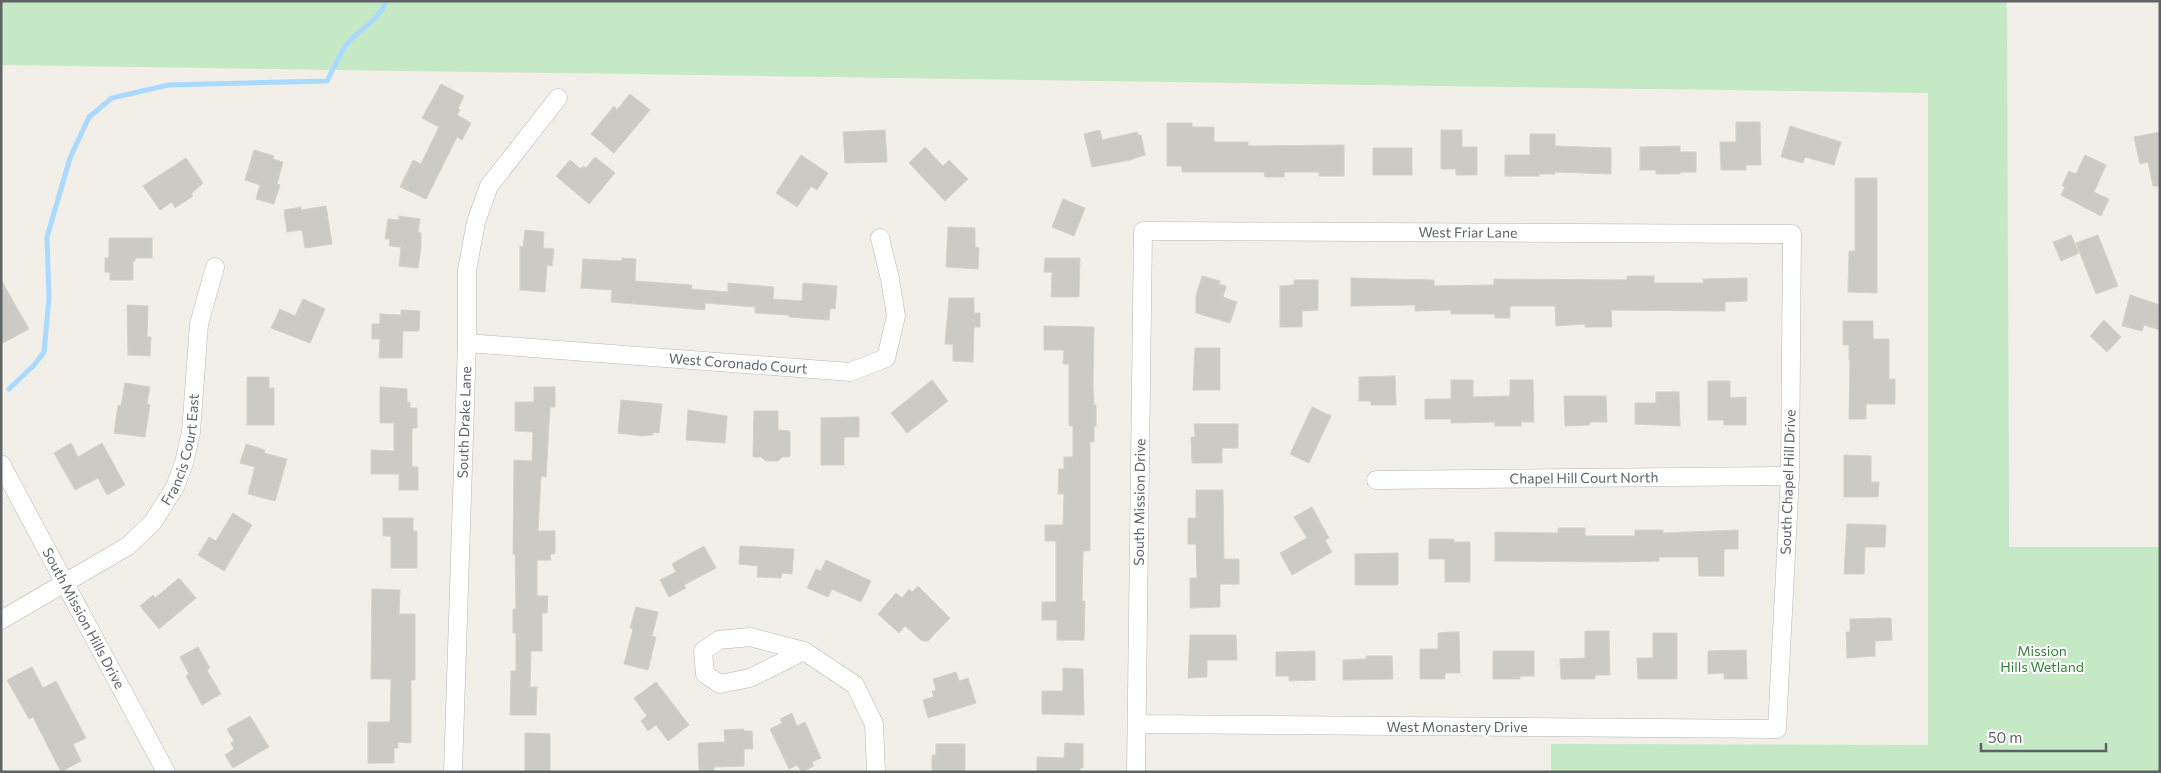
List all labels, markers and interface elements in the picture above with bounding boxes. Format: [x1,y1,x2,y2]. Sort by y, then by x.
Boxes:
street label: West Friar Lane [1418,223,1517,241]
street label: West Coronado Court [668,349,808,377]
street label: South Drake Lane [454,366,474,478]
street label: Francis Court East [157,393,202,508]
street label: South Chapel Hill Drive [1776,409,1799,555]
street label: South Mission Drive [1130,438,1148,566]
street label: Chapel Hill Court North [1509,468,1659,487]
street label: South Mission Hills Drive [39,545,129,691]
park label: Mission Hills Wetland [2000,642,2084,675]
street label: West Monastery Drive [1386,718,1528,735]
scale bar [1981,720,2106,752]
text: 50 m [1988,728,2022,746]

